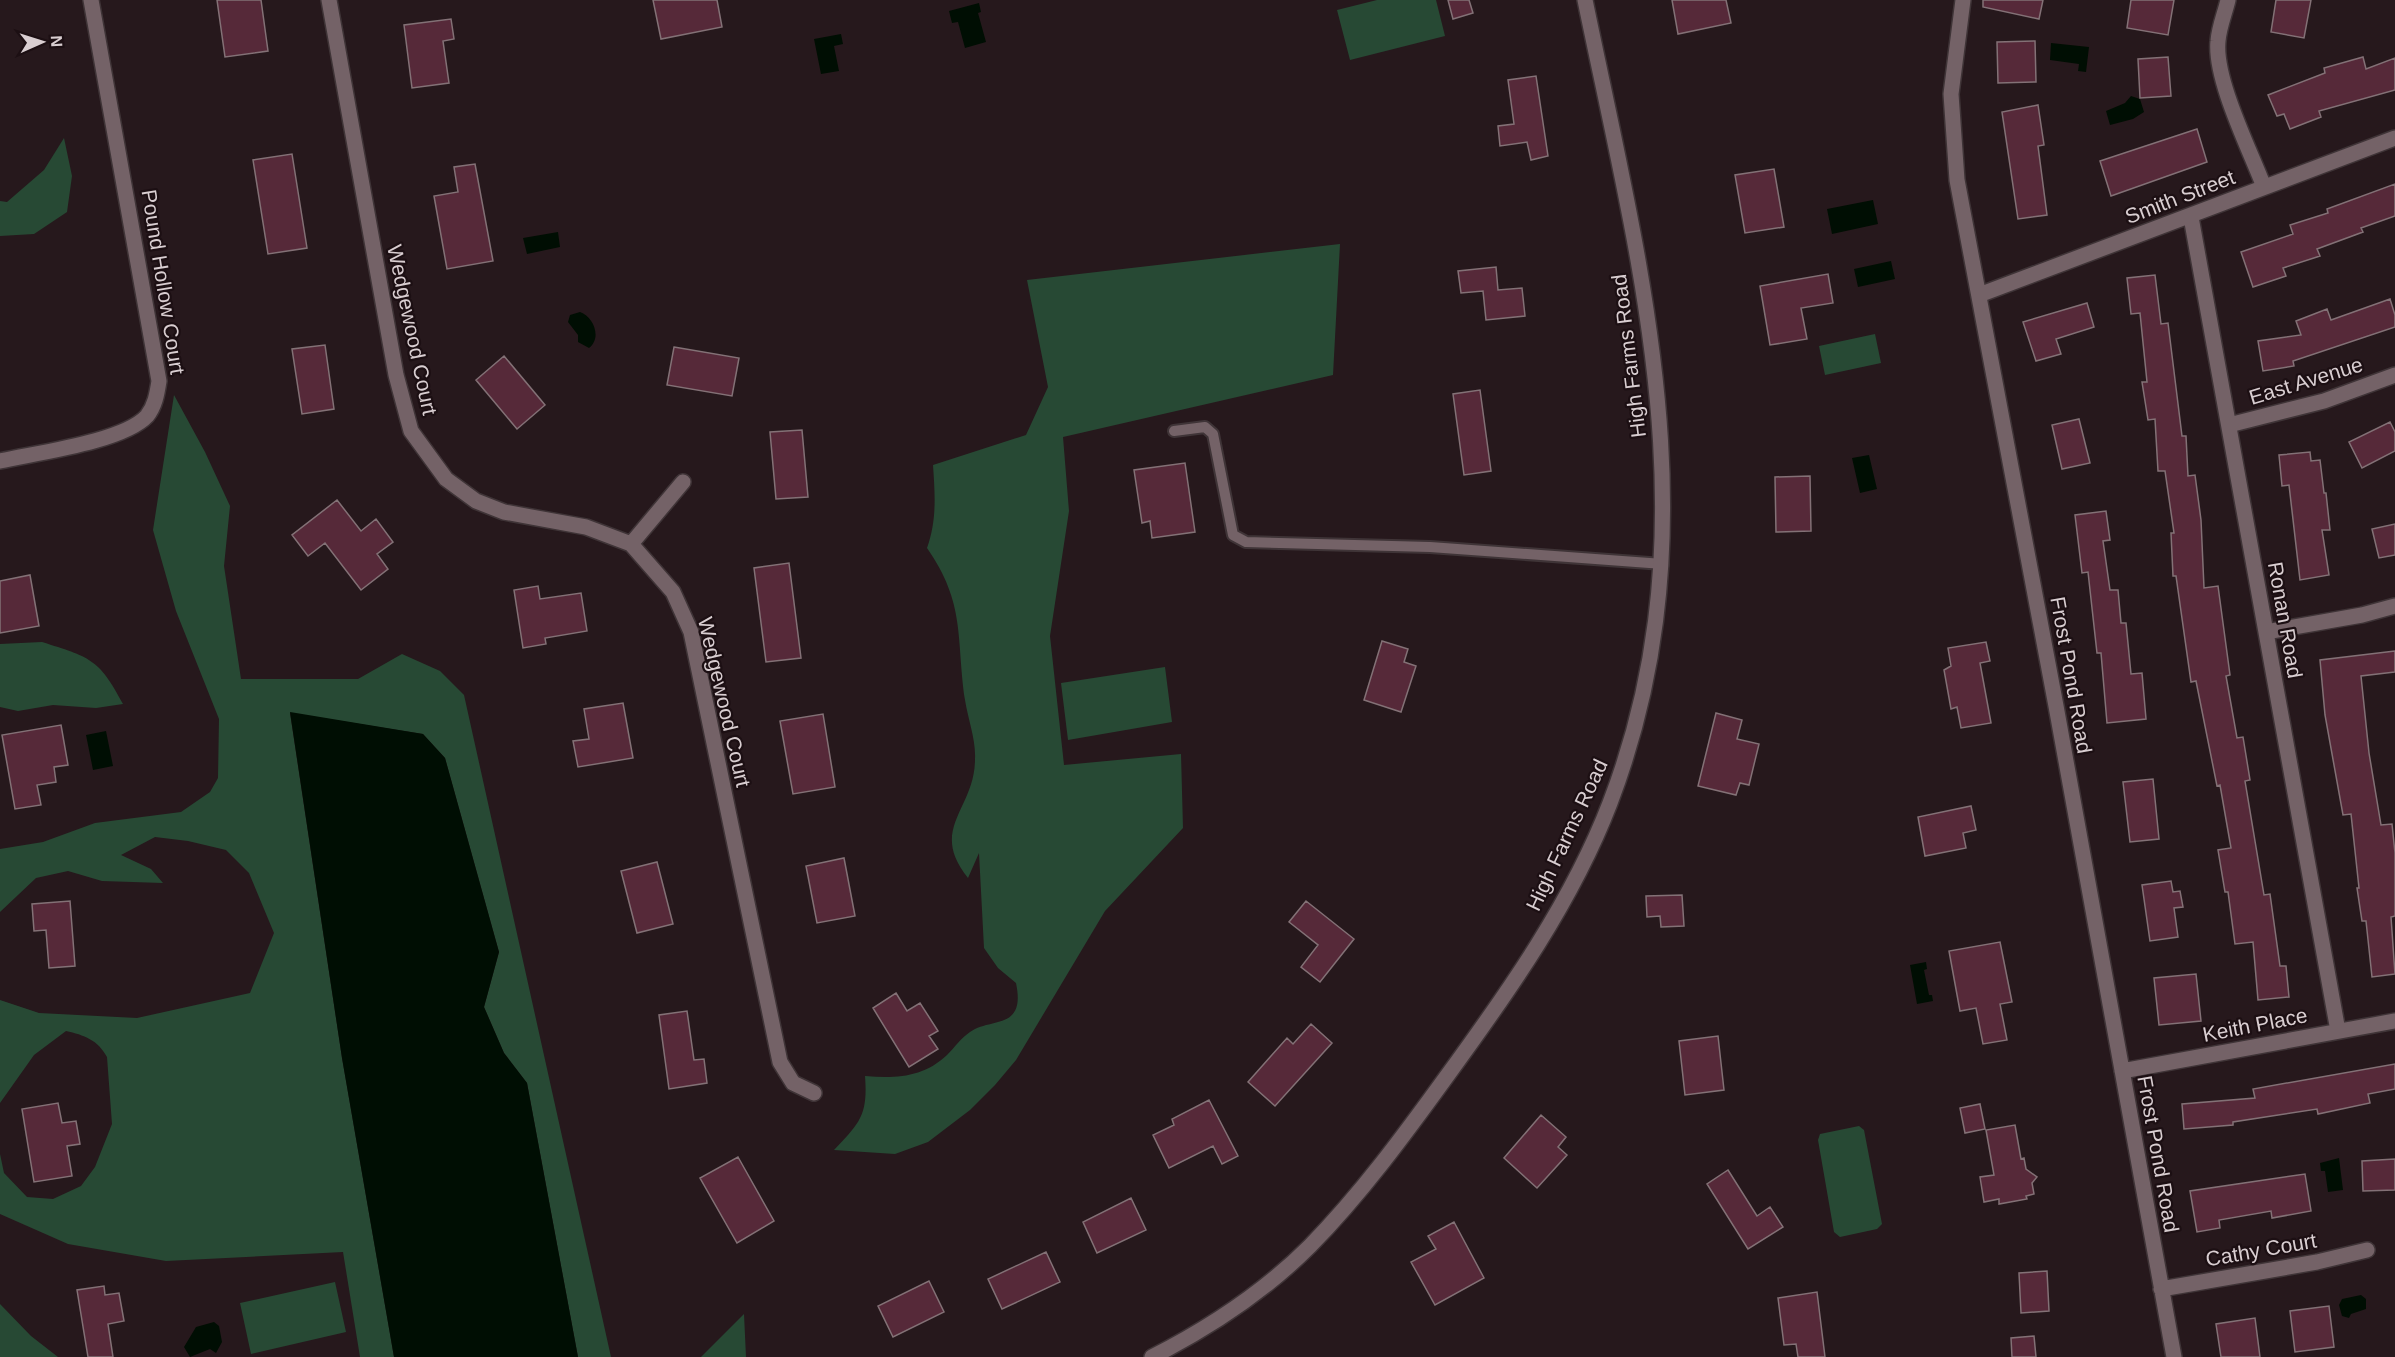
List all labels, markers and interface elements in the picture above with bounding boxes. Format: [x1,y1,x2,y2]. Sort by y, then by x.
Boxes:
north arrow [12,12,72,72]
text: N [48,35,65,47]
street label: Smith Street [2122,165,2238,228]
street label: Pound Hollow Court [138,188,189,376]
street label: Wedgewood Court [383,243,442,417]
street label: High Farms Road [1607,273,1650,439]
street label: East Avenue [2246,352,2365,409]
street label: Ronan Road [2264,560,2307,680]
street label: Frost Pond Road [2046,595,2097,755]
street label: Wedgewood Court [694,615,755,789]
street label: High Farms Road [1521,755,1612,914]
street label: Keith Place [2201,1003,2309,1046]
street label: Frost Pond Road [2133,1074,2184,1234]
street label: Cathy Court [2204,1228,2318,1271]

